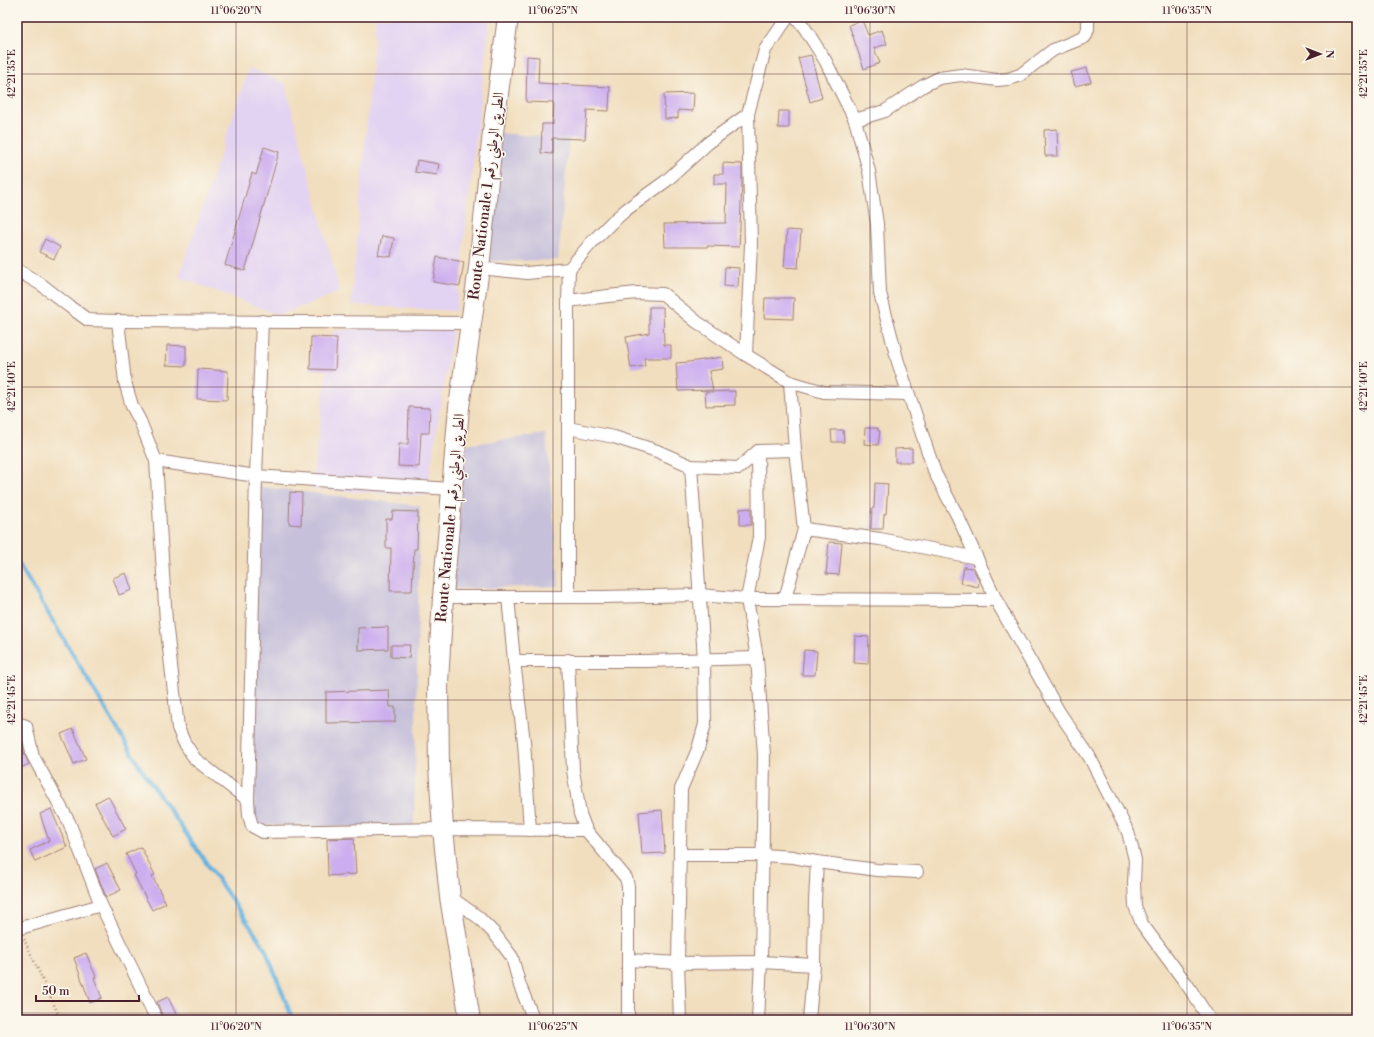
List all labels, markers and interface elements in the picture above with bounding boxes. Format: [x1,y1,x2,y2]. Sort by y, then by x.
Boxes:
text: 11°06'20"N [210,5,262,17]
text: 11°06'25"N [528,5,579,17]
text: 11°06'30"N [844,5,896,17]
text: 11°06'35"N [1162,5,1213,17]
north arrow [1300,34,1340,74]
text: 42°21'35"E [6,49,18,99]
text: 42°21'35"E [1358,49,1370,99]
text: N [1322,50,1336,59]
street label: Route Nationale الطريق الوطني رقم 1 [464,91,513,302]
text: 42°21'40"E [6,361,18,413]
text: 42°21'40"E [1358,361,1370,413]
street label: Route Nationale الطريق الوطني رقم 1 [432,413,473,624]
text: 42°21'45"E [6,675,18,725]
text: 42°21'45"E [1358,675,1370,725]
scale bar [36,977,139,1003]
text: 50 m [42,984,70,999]
text: 11°06'20"N [210,1021,262,1033]
text: 11°06'25"N [528,1021,579,1033]
text: 11°06'30"N [844,1021,896,1033]
text: 11°06'35"N [1162,1021,1213,1033]

